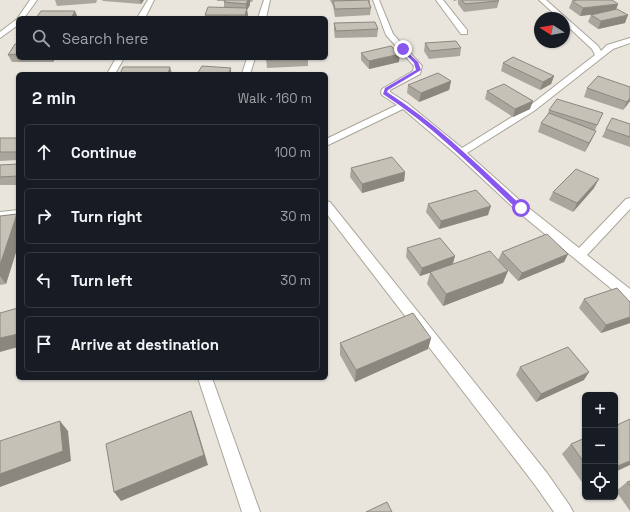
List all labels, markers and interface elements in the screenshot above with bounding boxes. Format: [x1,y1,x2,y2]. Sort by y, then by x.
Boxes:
north arrow [534,12,570,48]
search box [16,16,328,60]
icon: search [30,27,52,49]
text: Search here [62,29,148,48]
route end [394,40,412,58]
text: 2 min [32,87,76,109]
text: Walk · 160 m [238,90,312,107]
icon: ahead [33,141,55,163]
text: Continue [71,143,137,162]
text: 100 m [274,144,311,161]
route start [512,199,530,217]
icon: right [33,205,55,227]
text: Turn right [71,207,142,226]
text: 30 m [280,208,311,225]
icon: left [33,269,55,291]
text: Turn left [71,271,133,290]
text: 30 m [280,272,311,289]
icon: arrive [33,333,55,355]
text: Arrive at destination [71,335,219,354]
map controls [582,392,618,500]
button: + [582,392,618,428]
button: − [582,428,618,464]
button: locate [582,464,618,500]

